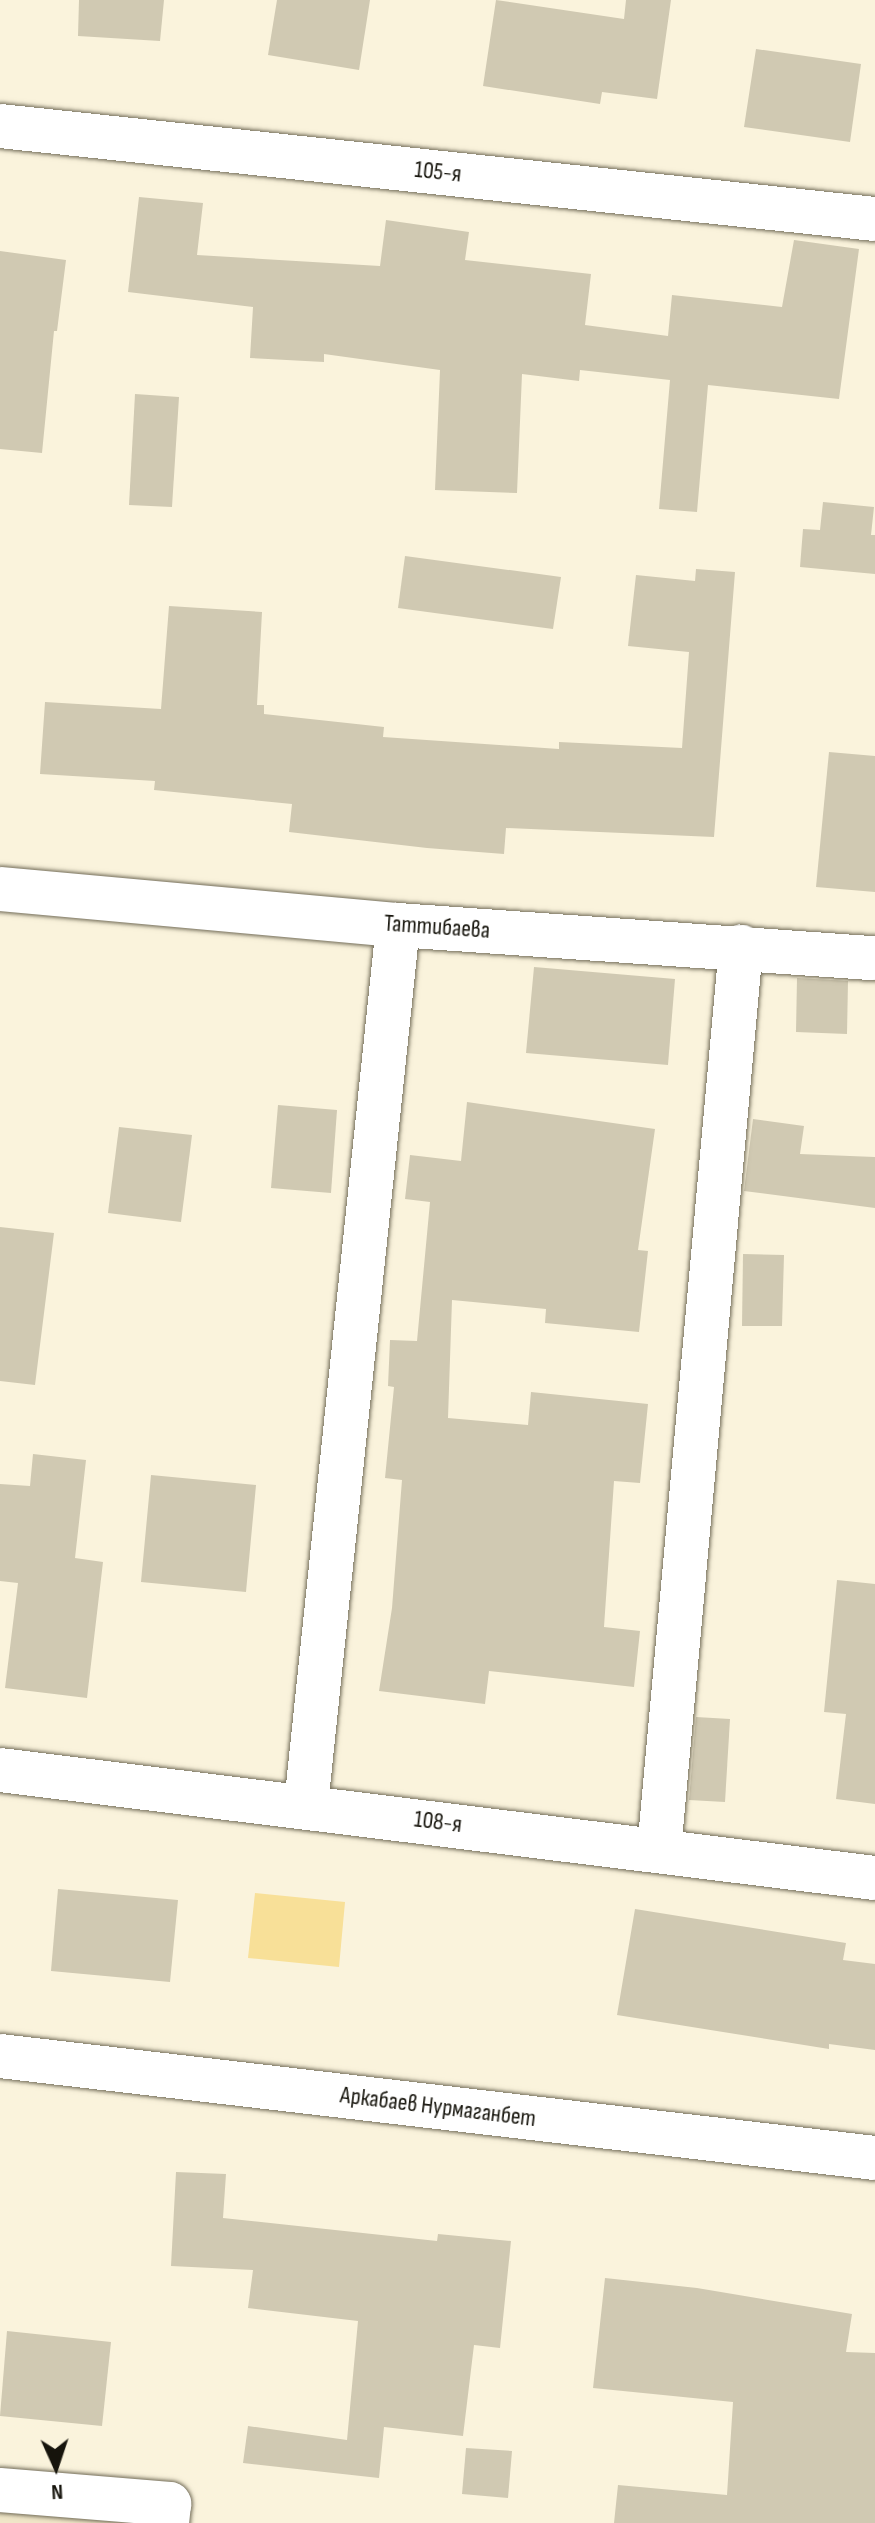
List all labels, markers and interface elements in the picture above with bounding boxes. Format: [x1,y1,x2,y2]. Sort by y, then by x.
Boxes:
street label: 105-я [413,155,463,189]
street label: Таттибаева [383,909,491,945]
street label: 108-я [412,1805,464,1839]
street label: Аркабаев Нурмаганбет [339,2081,537,2133]
north arrow [16,2427,96,2507]
text: N [51,2478,64,2505]

